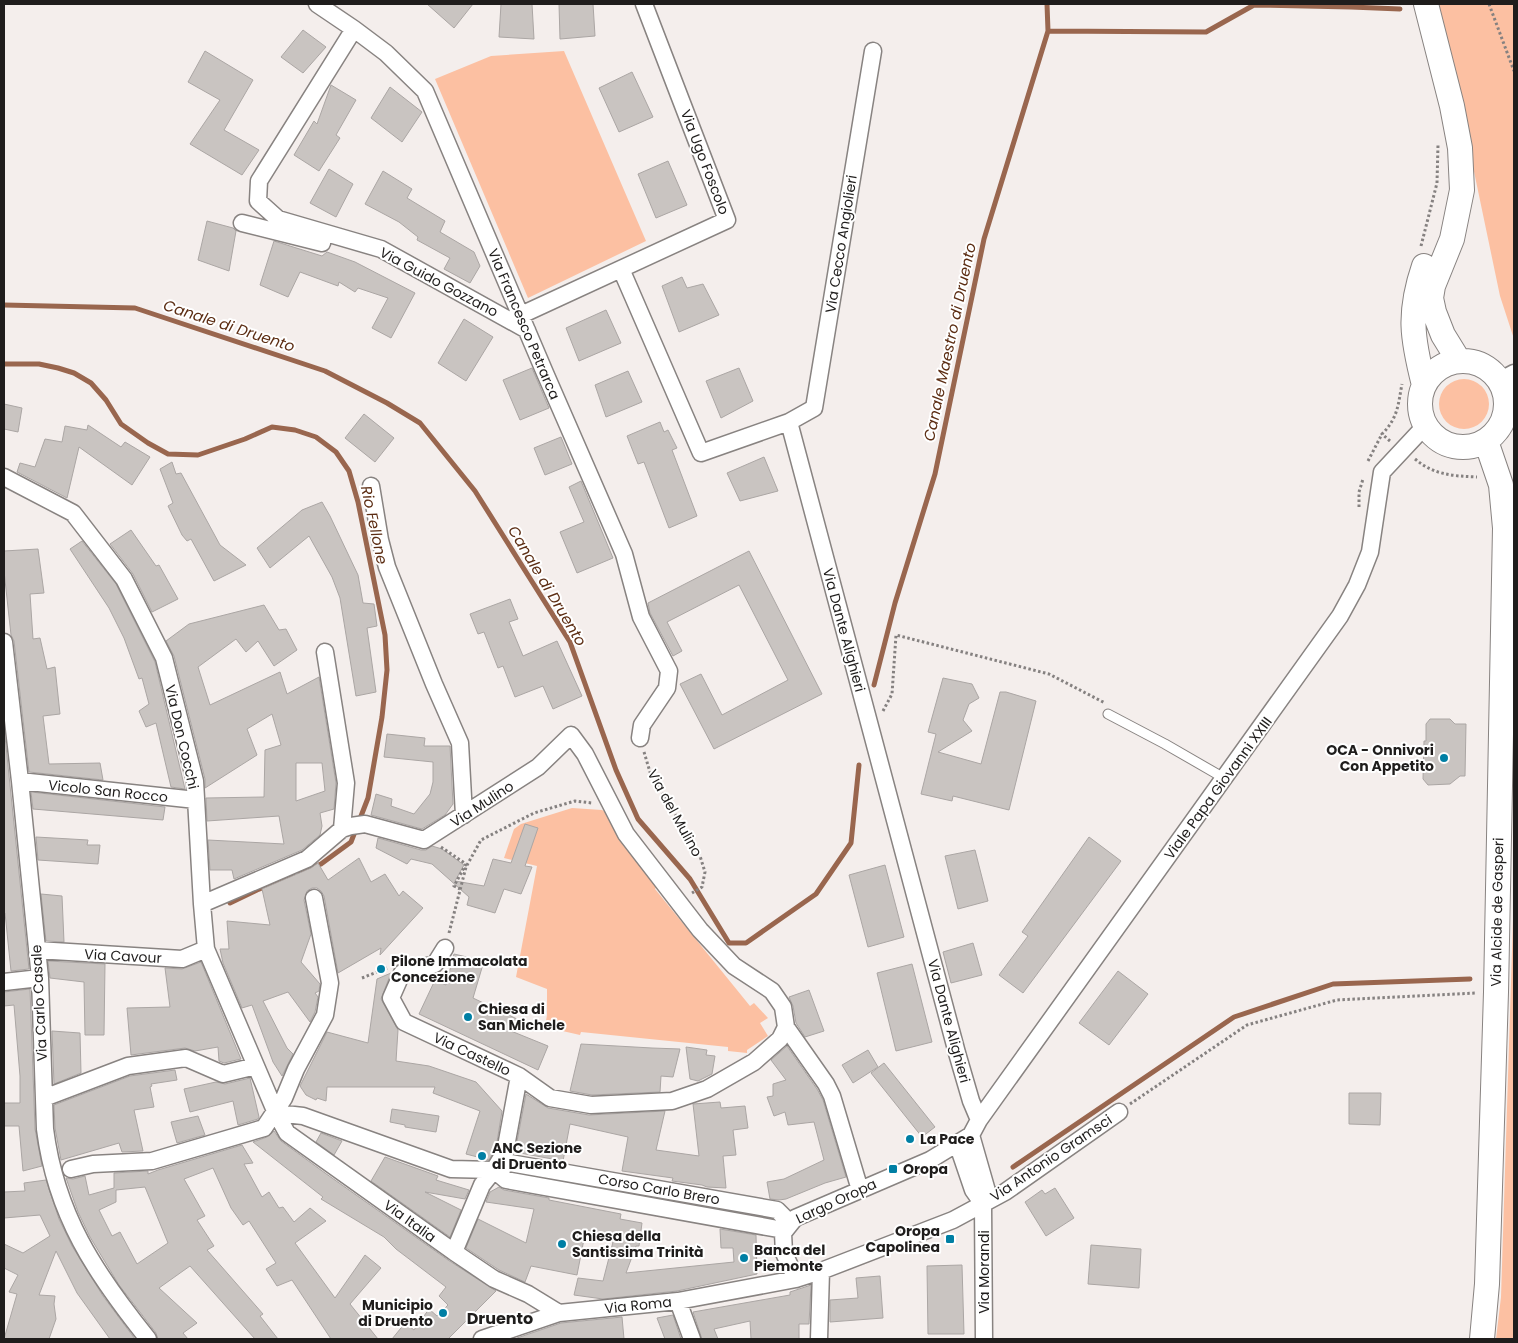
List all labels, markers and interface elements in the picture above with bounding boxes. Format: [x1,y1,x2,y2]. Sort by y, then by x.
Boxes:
street label: Via Ugo Foscolo [676,107,734,217]
street label: Via Cecco Angiolieri [820,173,862,315]
water label: Canale Maestro di Druento [918,241,981,443]
street label: Via Guido Gozzano [376,242,502,322]
street label: Via Francesco Petrarca [483,245,565,403]
water label: Canale di Druento [161,294,298,357]
water label: Rio Fellone [356,484,393,566]
water label: Canale di Druento [503,522,592,650]
street label: Via Dante Alighieri [818,566,870,694]
street label: Via Don Cocchi [160,683,204,791]
street label: Viale Papa Giovanni XXIII [1159,713,1277,863]
place label: OCA - Onnivori Con Appetito [1326,740,1434,776]
marker: OCA - Onnivori Con Appetito [1438,752,1450,764]
street label: Via del Mulino [643,766,707,860]
street label: Vicolo San Rocco [47,775,169,807]
street label: Via Mulino [446,776,518,832]
street label: Via Alcide de Gasperi [1486,837,1508,987]
street label: Via Carlo Casale [26,944,52,1062]
street label: Via Cavour [84,944,162,968]
place label: Pilone Immacolata Concezione [391,951,527,987]
street label: Via Dante Alighieri [923,957,975,1085]
marker: Pilone Immacolata Concezione [375,963,387,975]
place label: Chiesa di San Michele [478,999,565,1035]
marker: Chiesa di San Michele [462,1011,474,1023]
street label: Via Castello [430,1027,514,1081]
street label: Via Antonio Gramsci [986,1110,1116,1206]
place label: La Pace [920,1129,975,1149]
marker: La Pace [904,1133,916,1145]
place label: ANC Sezione di Druento [492,1138,582,1174]
marker: ANC Sezione di Druento [476,1150,488,1162]
place label: Oropa [903,1159,948,1179]
marker: Oropa [887,1163,899,1175]
street label: Corso Carlo Brero [597,1168,721,1210]
street label: Largo Oropa [792,1174,880,1228]
street label: Via Italia [380,1195,440,1247]
place label: Oropa Capolinea [866,1221,940,1257]
place label: Chiesa della Santissima Trinità [572,1226,704,1262]
street label: Via Morandi [974,1230,994,1314]
marker: Oropa Capolinea [944,1233,956,1245]
marker: Chiesa della Santissima Trinità [556,1238,568,1250]
place label: Banca del Piemonte [754,1240,825,1276]
marker: Banca del Piemonte [738,1252,750,1264]
street label: Via Roma [603,1292,673,1318]
place label: Municipio di Druento [358,1295,433,1331]
marker: Municipio di Druento [437,1307,449,1319]
district label: Druento [467,1307,533,1330]

